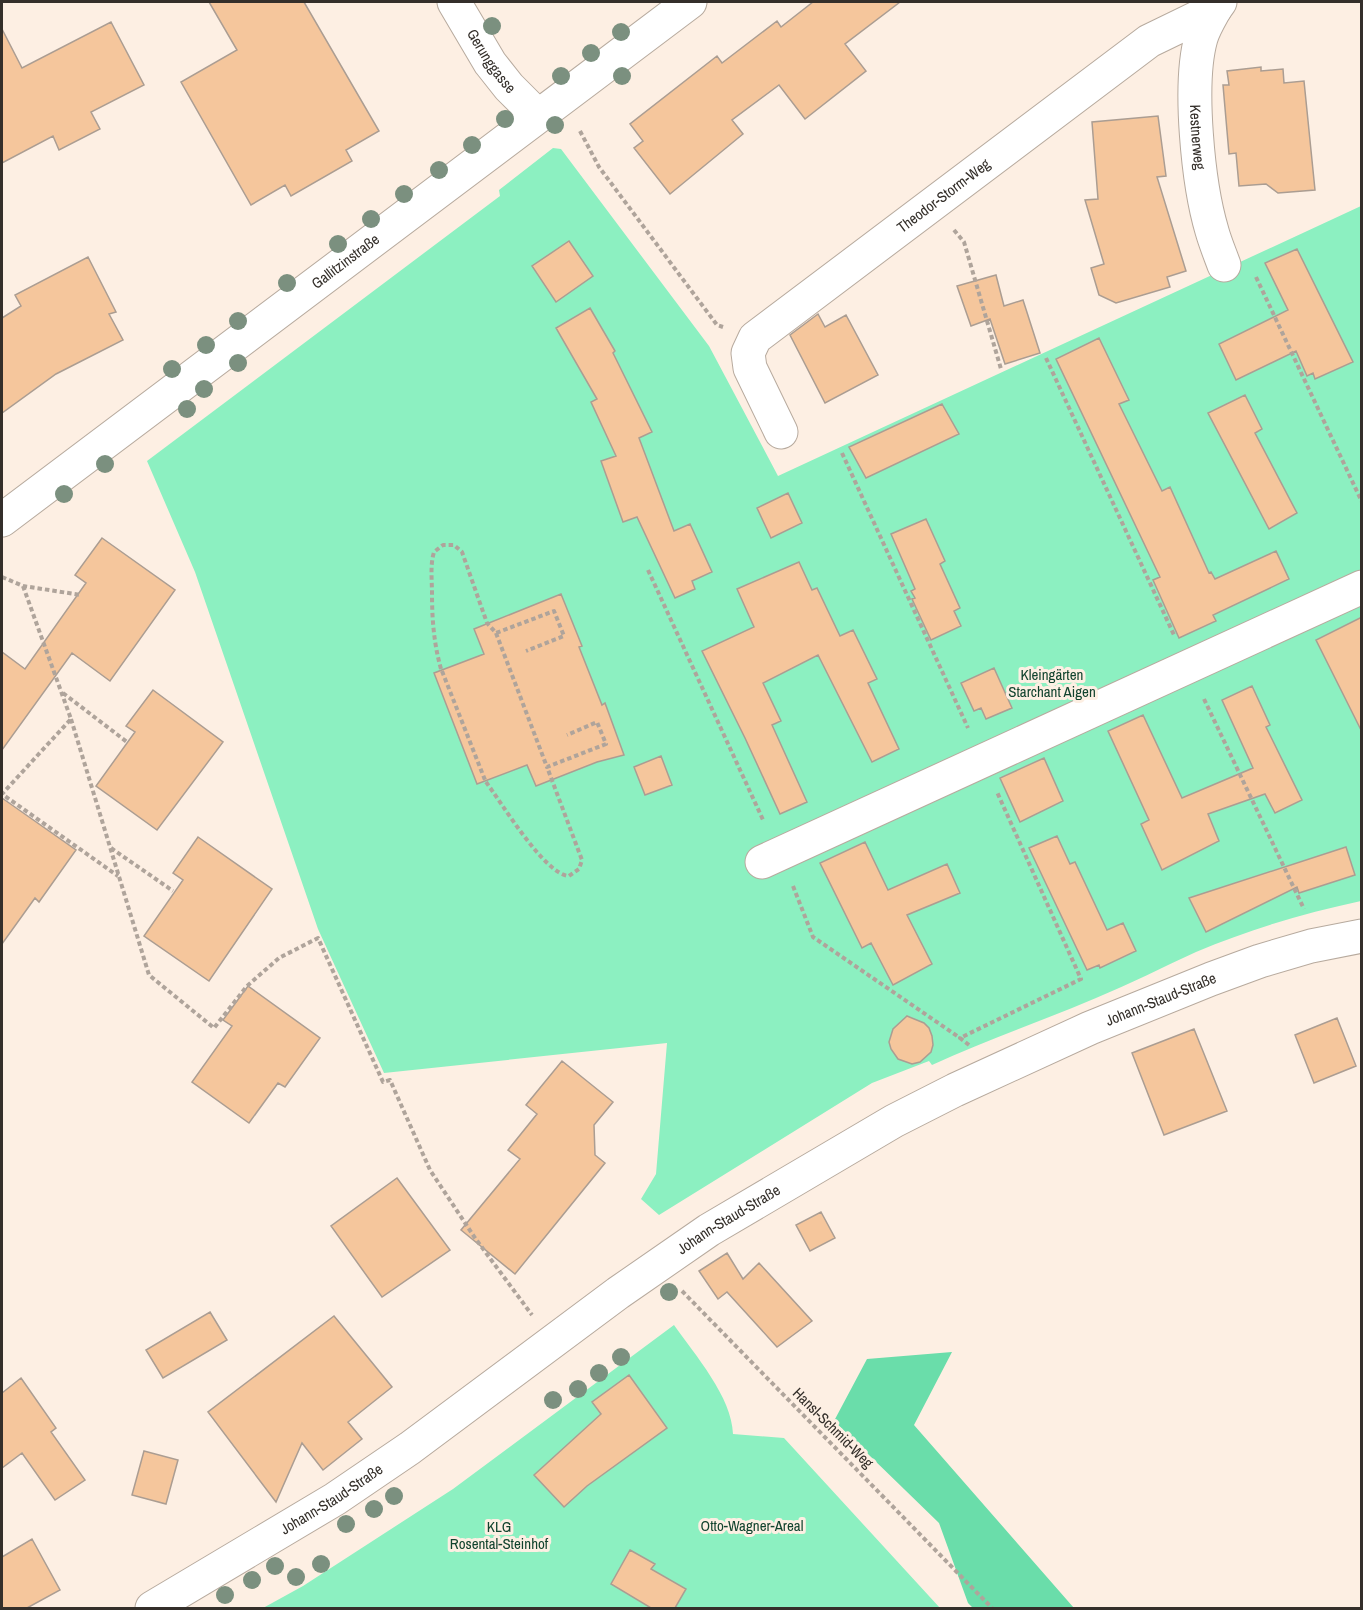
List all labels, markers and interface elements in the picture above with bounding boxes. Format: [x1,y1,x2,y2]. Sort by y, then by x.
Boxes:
street label: Gerunggasse [462,25,521,98]
street label: Kestnerweg [1185,104,1211,171]
street label: Theodor-Storm-Weg [892,153,994,238]
street label: Gallitzinstraße [307,228,384,293]
park label: Kleingärten Starchant Aigen [1008,664,1096,702]
street label: Johann-Staud-Straße [1102,967,1219,1031]
street label: Johann-Staud-Straße [673,1179,784,1259]
street label: Hansl-Schmid-Weg [788,1383,879,1473]
street label: Johann-Staud-Straße [276,1458,387,1539]
park label: Otto-Wagner-Areal [701,1515,803,1536]
park label: KLG Rosental-Steinhof [450,1516,549,1554]

